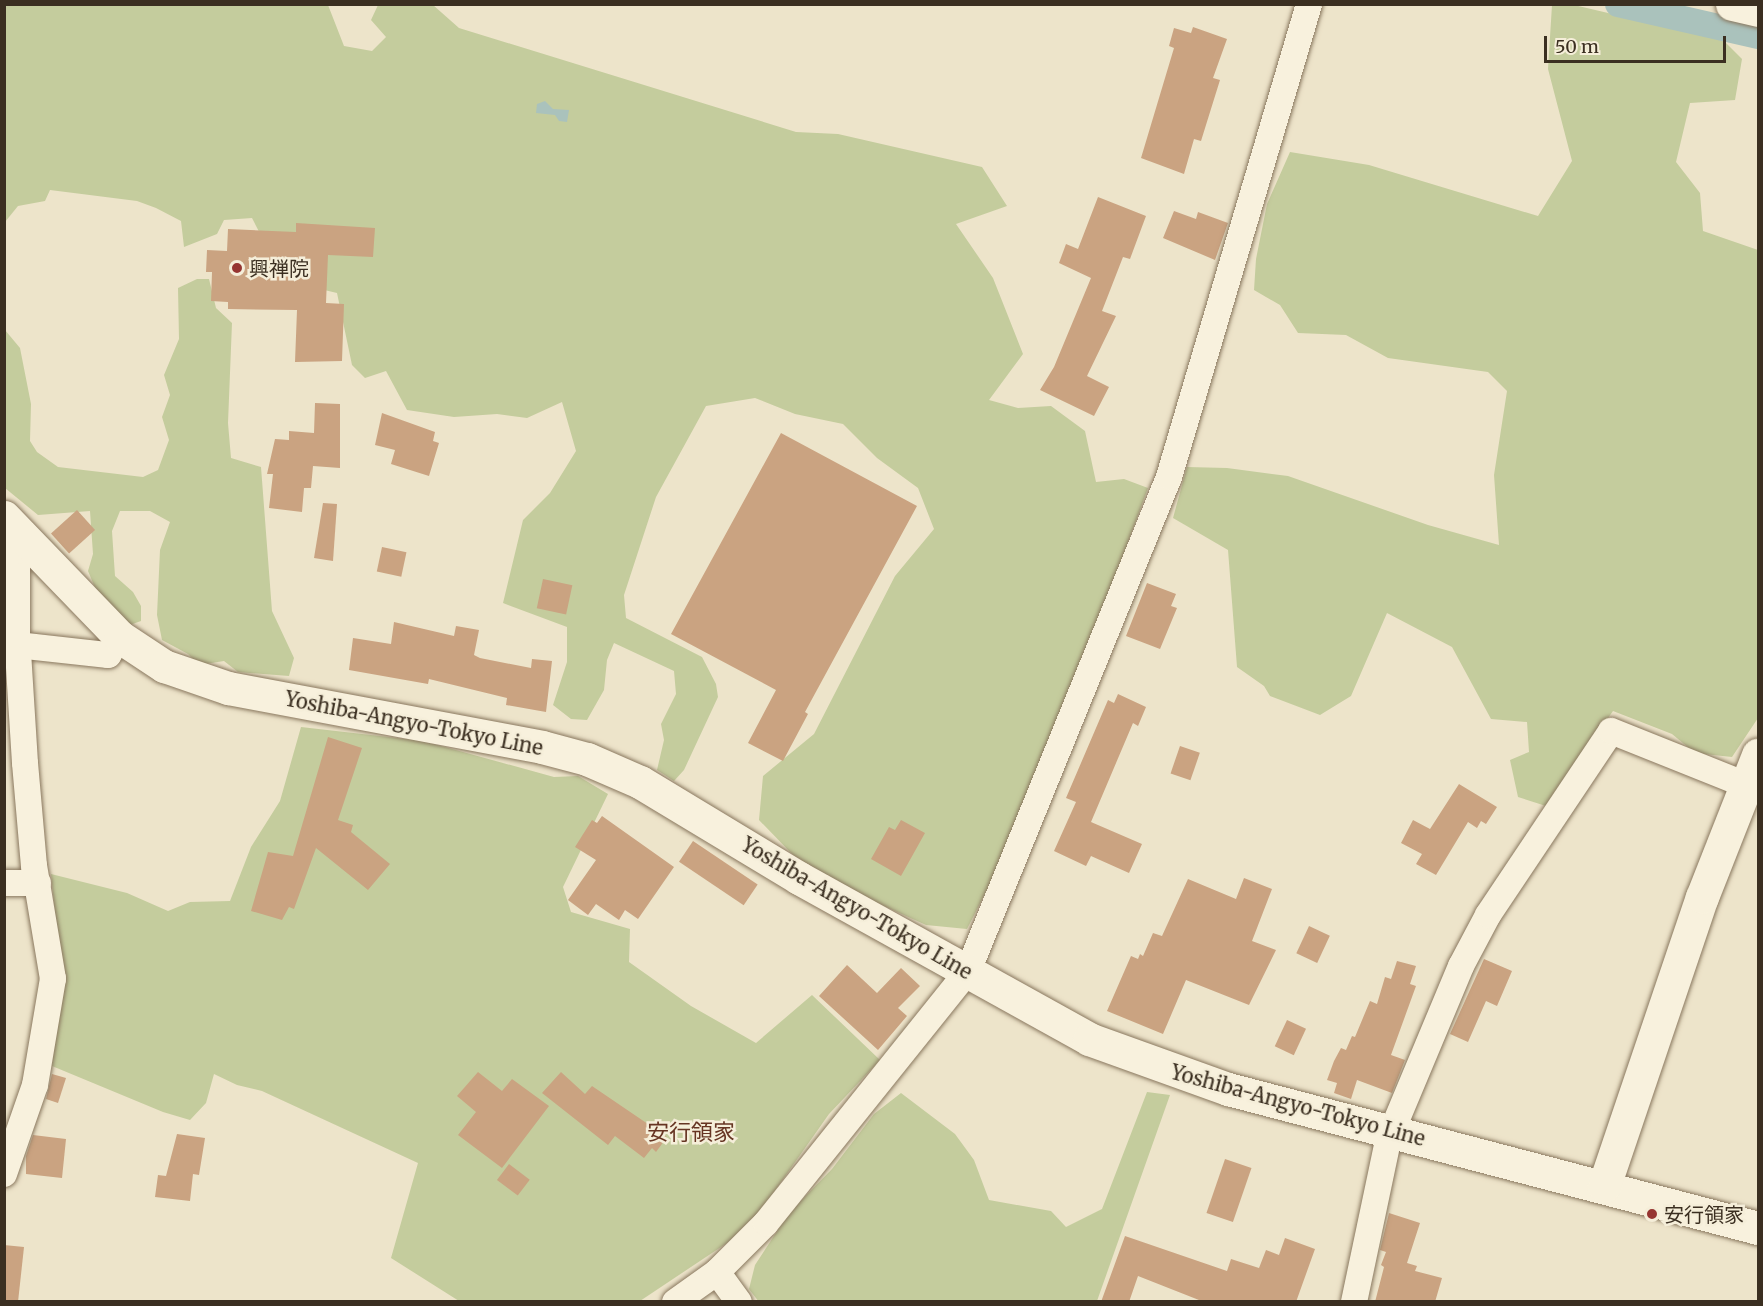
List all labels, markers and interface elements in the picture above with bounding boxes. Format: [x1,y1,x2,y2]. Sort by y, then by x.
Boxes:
scale bar [1547,24,1728,62]
text: 50 m [1555,35,1599,58]
place label: 興禅院 [249,256,309,280]
marker: 興禅院 [230,261,244,275]
street label: Yoshiba-Angyo-Tokyo Line [283,686,545,760]
street label: Yoshiba-Angyo-Tokyo Line [738,832,976,984]
street label: Yoshiba-Angyo-Tokyo Line [1168,1059,1428,1151]
district label: 安行領家 [647,1120,735,1146]
place label: 安行領家 [1664,1202,1744,1226]
marker: 安行領家 [1645,1207,1659,1221]

